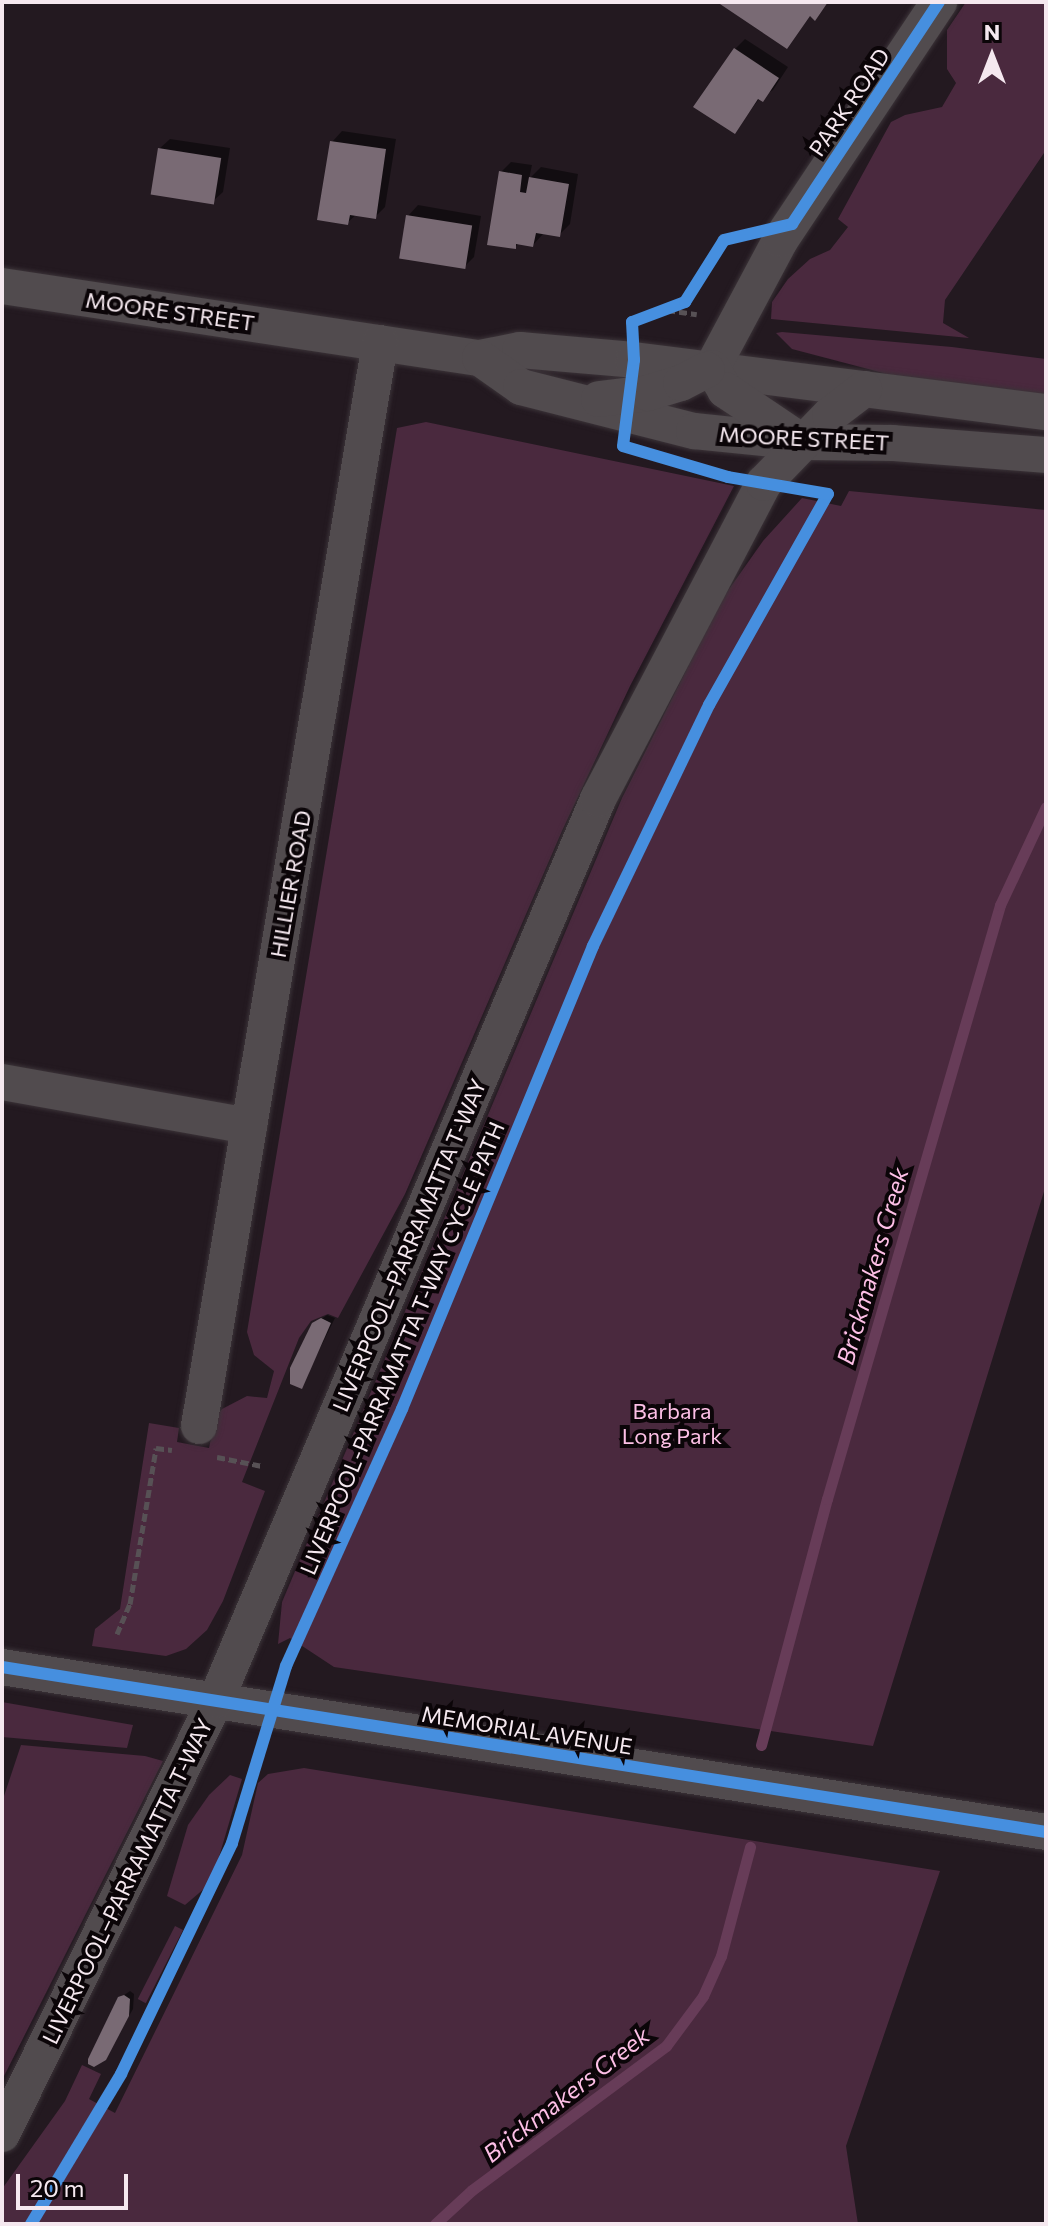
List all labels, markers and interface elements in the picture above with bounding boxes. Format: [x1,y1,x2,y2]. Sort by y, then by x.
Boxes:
north arrow [952,16,1032,96]
text: N [984,18,1000,45]
street label: PARK ROAD [803,43,895,161]
street label: MOORE STREET [84,286,256,336]
street label: MOORE STREET [718,420,890,456]
street label: HILLIER ROAD [264,808,316,960]
street label: LIVERPOOL–PARRAMATTA T-WAY [327,1075,491,1415]
street label: LIVERPOOL-PARRAMATTA T-WAY CYCLE PATH [294,1118,510,1578]
water label: Brickmakers Creek [830,1164,914,1368]
park label: Barbara Long Park [622,1397,722,1448]
street label: MEMORIAL AVENUE [420,1700,634,1760]
street label: LIVERPOOL–PARRAMATTA T-WAY [36,1714,218,2048]
water label: Brickmakers Creek [477,2020,655,2168]
scale bar [20,2158,132,2208]
text: 20 m [30,2173,84,2202]

